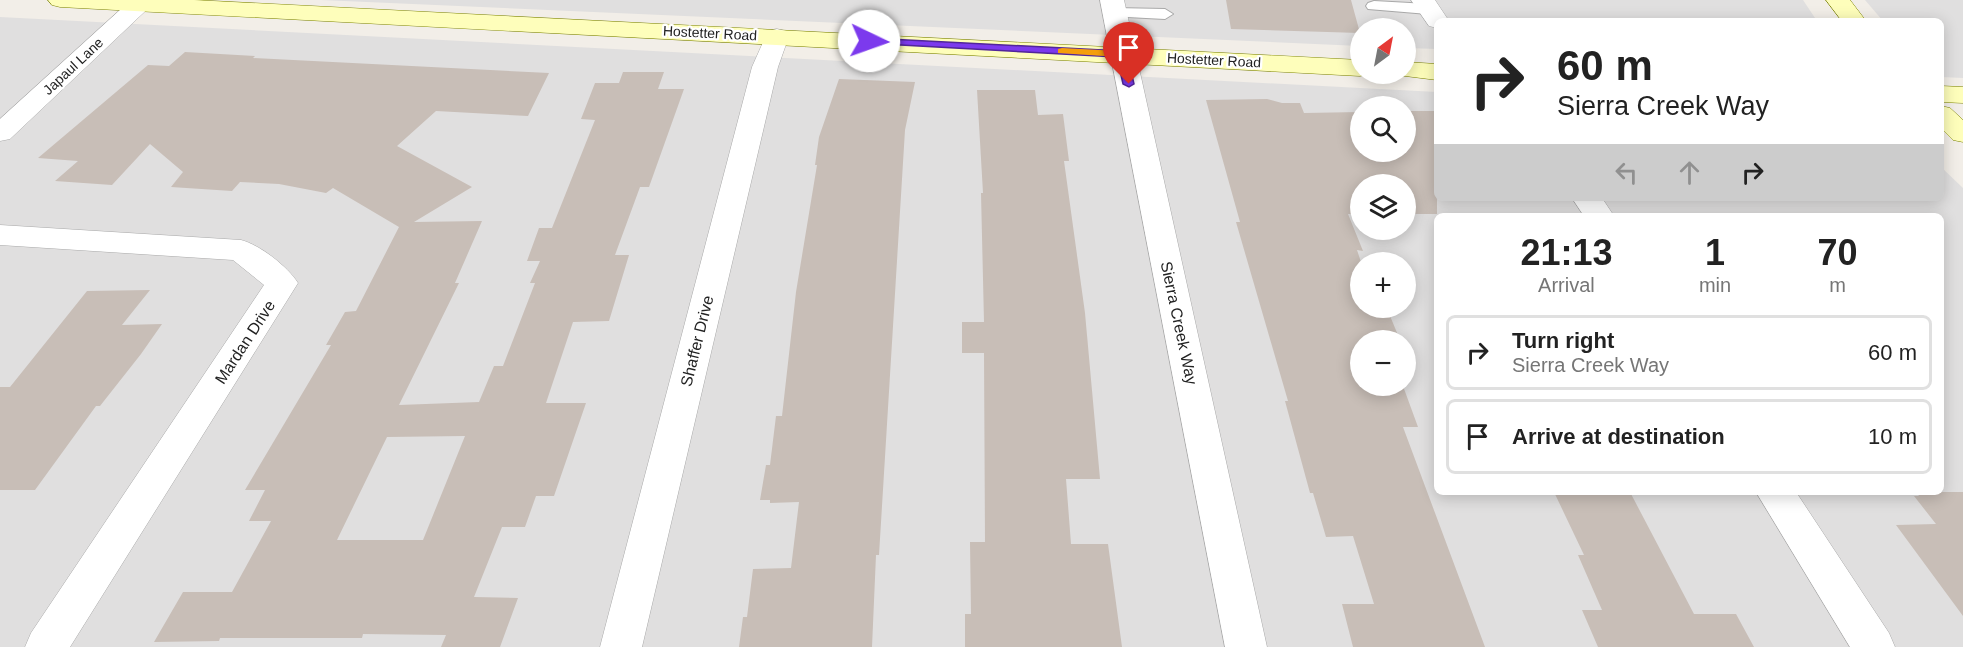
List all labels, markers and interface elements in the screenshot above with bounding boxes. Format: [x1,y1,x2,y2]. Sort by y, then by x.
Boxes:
position arrow [837,9,901,73]
north arrow [1350,18,1416,84]
map controls [1350,18,1416,396]
pin [1103,22,1154,84]
street label: Hostetter Road [663,23,757,43]
icon: arrive [1112,31,1145,64]
street label: Japaul Lane [40,34,107,98]
icon: right [1458,42,1536,120]
text: 60 m [1557,42,1653,89]
street label: Hostetter Road [1167,50,1261,70]
text: Sierra Creek Way [1557,91,1769,121]
button: search [1350,96,1416,162]
icon: left [1610,156,1643,189]
icon: ahead [1673,156,1706,189]
icon: right [1736,156,1769,189]
button: layers [1350,174,1416,240]
text: 21:13 [1520,232,1612,273]
text: 1 [1705,232,1725,273]
text: 70 [1818,232,1858,273]
button: + [1350,252,1416,318]
street label: Sierra Creek Way [1158,260,1200,386]
text: Arrival [1538,274,1595,296]
text: min [1699,274,1731,296]
text: m [1829,274,1846,296]
street label: Shaffer Drive [677,294,717,388]
street label: Mardan Drive [212,297,278,387]
text: Turn right [1512,328,1614,353]
button: − [1350,330,1416,396]
icon: right [1461,336,1494,369]
text: 60 m [1868,340,1917,365]
text: Sierra Creek Way [1512,354,1669,376]
icon: arrive [1461,420,1494,453]
text: Arrive at destination [1512,424,1725,449]
text: 10 m [1868,424,1917,449]

